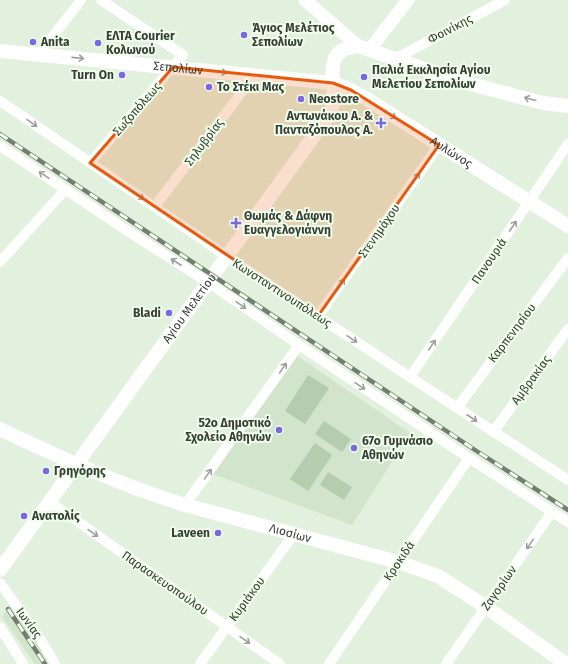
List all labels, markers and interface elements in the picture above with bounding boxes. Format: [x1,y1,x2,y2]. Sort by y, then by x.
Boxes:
street label: Φοινίκης [425,11,475,47]
place label: Άγιος Μελέτιος Σεπολίων [252,20,335,49]
place label: ΕΛΤΑ Courier Κολωνού [106,29,175,57]
marker: Άγιος Μελέτιος Σεπολίων [239,30,249,40]
place label: Anita [40,35,70,49]
marker: Anita [28,37,38,47]
marker: ΕΛΤΑ Courier Κολωνού [93,38,103,48]
one-way arrow [71,54,84,62]
street label: Σεπολίων [153,59,204,77]
place label: Παλιά Εκκλησία Αγίου Μελετίου Σεπολίων [372,62,491,91]
place label: Turn On [71,68,114,82]
one-way arrow [214,68,227,76]
marker: Turn On [117,70,127,80]
marker: Παλιά Εκκλησία Αγίου Μελετίου Σεπολίων [359,72,369,82]
street label: Σωζοπόλεως [110,79,164,139]
place label: Το Στέκι Μας [217,79,285,94]
marker: Το Στέκι Μας [204,82,214,92]
place label: Neostore [309,92,359,106]
marker: Neostore [296,94,306,104]
one-way arrow [523,95,536,103]
place label: Αντωνάκου Α. & Πανταζόπουλος Α. [275,108,373,137]
one-way arrow [386,110,397,119]
street label: Σηλυβρίας [182,115,227,168]
marker: Αντωνάκου Α. & Πανταζόπουλος Α. [376,118,386,128]
one-way arrow [26,119,37,127]
street label: Αυλώνος [428,134,475,171]
one-way arrow [38,171,50,179]
one-way arrow [412,172,420,183]
one-way arrow [134,192,145,200]
street label: Στενημάχου [355,201,403,261]
place label: Θωμάς & Δάφνη Ευαγγελογιάννη [244,208,332,237]
marker: Θωμάς & Δάφνη Ευαγγελογιάννη [231,218,241,228]
one-way arrow [509,220,517,232]
street label: Πανουριά [469,235,509,287]
street label: Κωνσταντινουπόλεως [230,256,334,330]
one-way arrow [170,258,182,266]
street label: Αγίου Μελετίου [160,271,219,346]
one-way arrow [337,279,345,290]
street label: Καρπενησίου [485,300,539,365]
one-way arrow [235,302,247,310]
place label: Bladi [133,306,161,320]
marker: Bladi [164,308,174,318]
one-way arrow [346,335,358,343]
one-way arrow [428,340,436,351]
street label: Αμβρακίας [508,352,554,407]
one-way arrow [279,362,287,373]
one-way arrow [355,382,366,390]
one-way arrow [466,414,477,422]
place label: 52ο Δημοτικό Σχολείο Αθηνών [186,415,272,444]
marker: 52ο Δημοτικό Σχολείο Αθηνών [274,425,284,435]
place label: 67ο Γυμνάσιο Αθηνών [361,433,433,462]
marker: 67ο Γυμνάσιο Αθηνών [349,443,359,453]
place label: Γρηγόρης [54,463,106,478]
marker: Γρηγόρης [41,466,51,476]
one-way arrow [204,468,212,479]
place label: Ανατολίς [31,508,80,523]
marker: Ανατολίς [19,511,29,521]
street label: Λιοσίων [268,521,313,545]
place label: Laveen [171,526,210,540]
marker: Laveen [213,528,223,538]
one-way arrow [87,529,98,537]
street label: Κροκιδά [381,538,417,584]
one-way arrow [526,538,534,549]
street label: Παρασκευοπούλου [119,548,211,618]
street label: Ζαγορίων [479,563,520,613]
street label: Κυριάκου [226,574,268,624]
street label: Ιωνίας [13,605,45,641]
one-way arrow [239,636,250,644]

